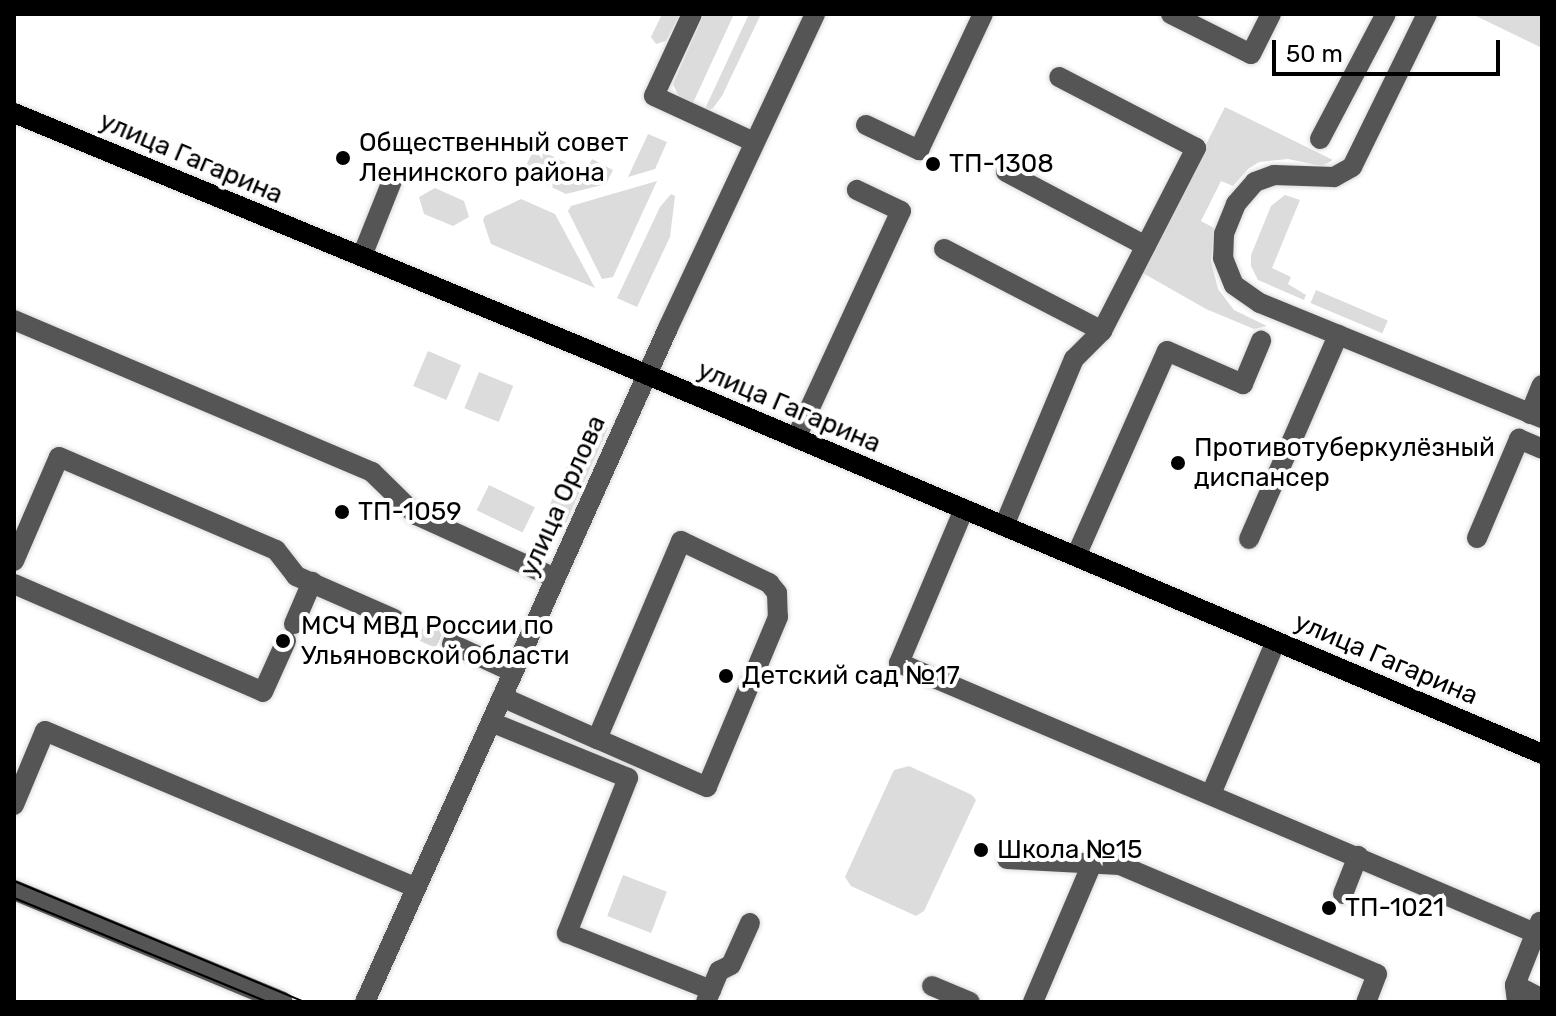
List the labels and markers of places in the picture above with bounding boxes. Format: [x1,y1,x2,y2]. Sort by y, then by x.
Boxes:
place label: Общественный совет Ленинского района [359,127,628,188]
place label: ТП-1308 [949,148,1054,180]
marker: Общественный совет Ленинского района [334,149,352,167]
marker: ТП-1308 [924,155,942,173]
place label: Противотуберкулёзный диспансер [1194,432,1495,494]
marker: Противотуберкулёзный диспансер [1169,454,1187,472]
place label: ТП-1059 [358,496,462,528]
marker: ТП-1059 [333,503,351,521]
place label: МСЧ МВД России по Ульяновской области [301,610,570,672]
marker: МСЧ МВД России по Ульяновской области [272,630,294,652]
place label: Детский сад №17 [742,660,960,692]
marker: Детский сад №17 [717,667,735,685]
place label: Школа №15 [997,834,1142,866]
marker: Школа №15 [972,841,990,859]
place label: ТП-1021 [1345,892,1444,924]
marker: ТП-1021 [1320,899,1338,917]

